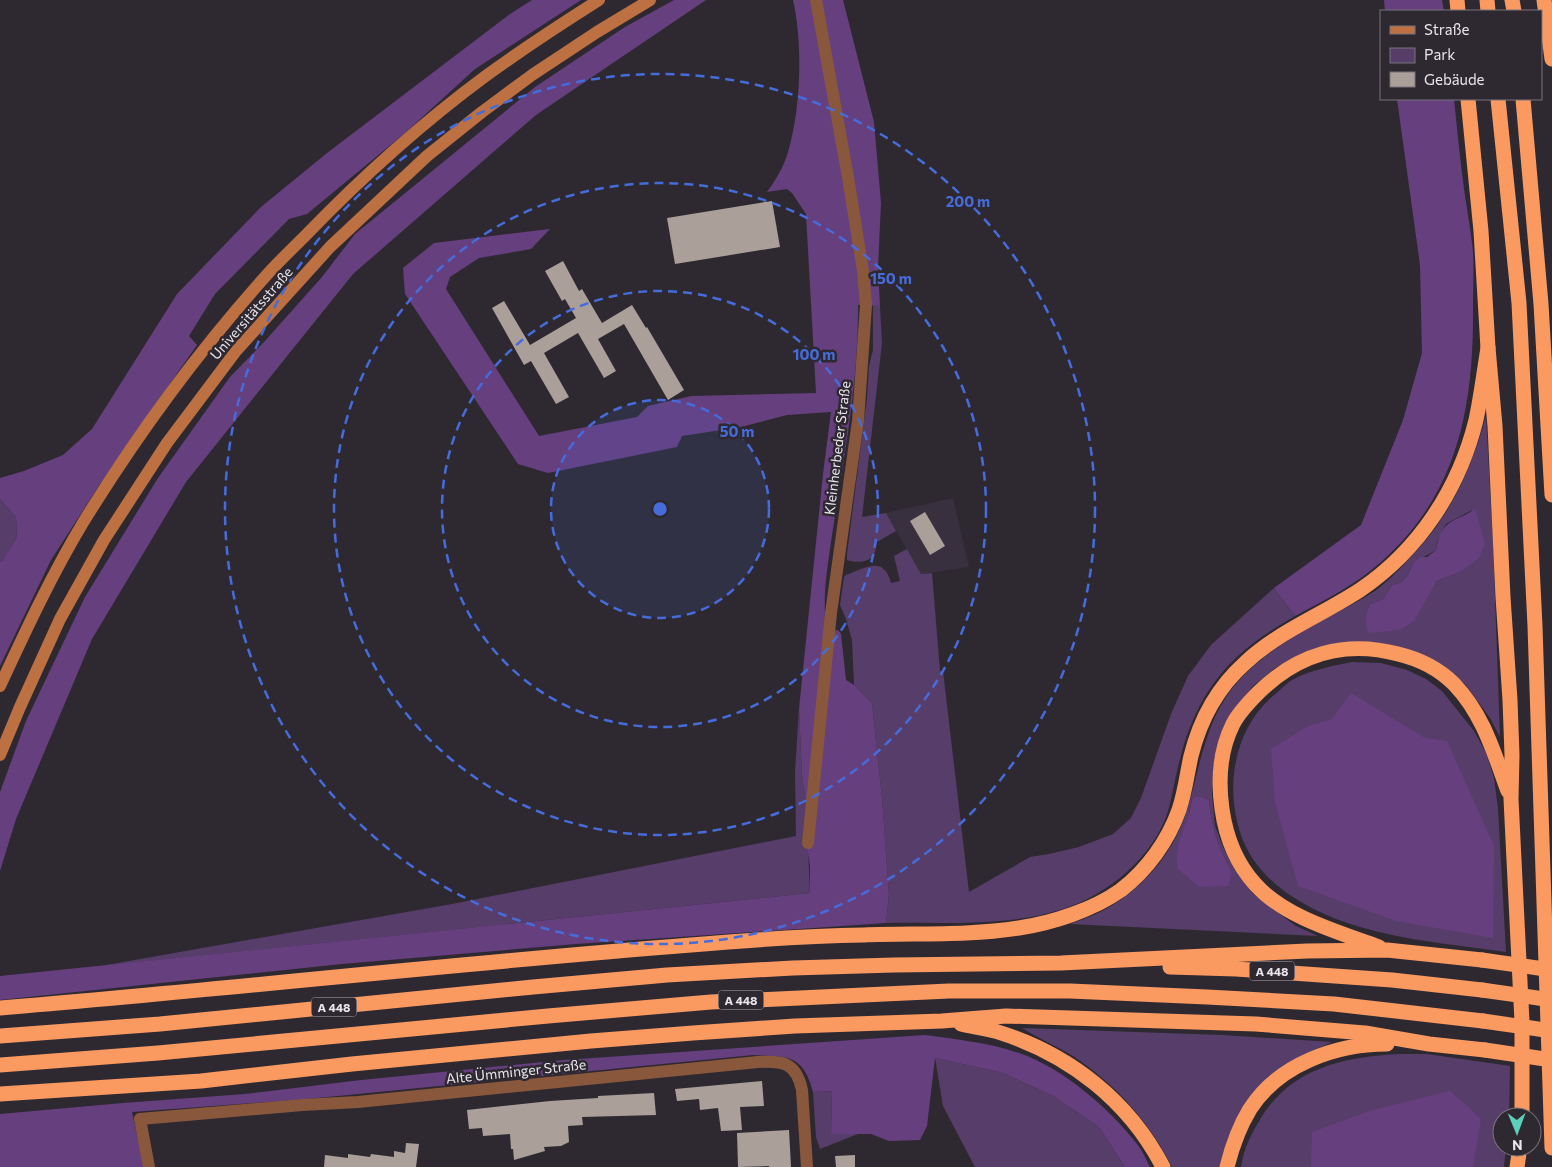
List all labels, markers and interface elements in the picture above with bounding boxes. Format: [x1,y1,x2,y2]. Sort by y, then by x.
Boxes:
legend [1380,10,1542,100]
text: Straße [1424,20,1470,38]
text: Park [1424,45,1455,63]
text: Gebäude [1424,70,1485,88]
text: 200 m [946,192,990,210]
street label: Universitätsstraße [206,263,296,363]
text: 150 m [870,269,912,287]
text: 100 m [793,345,835,363]
street label: Kleinherbeder Straße [820,380,854,516]
text: 50 m [720,422,754,440]
centre of rings [651,500,669,518]
road number: A 448 [1250,961,1294,980]
road number: A 448 [718,990,764,1010]
road number: A 448 [312,998,356,1016]
street label: Alte Ümminger Straße [445,1055,587,1087]
north arrow [1492,1107,1542,1157]
text: N [1512,1137,1523,1154]

